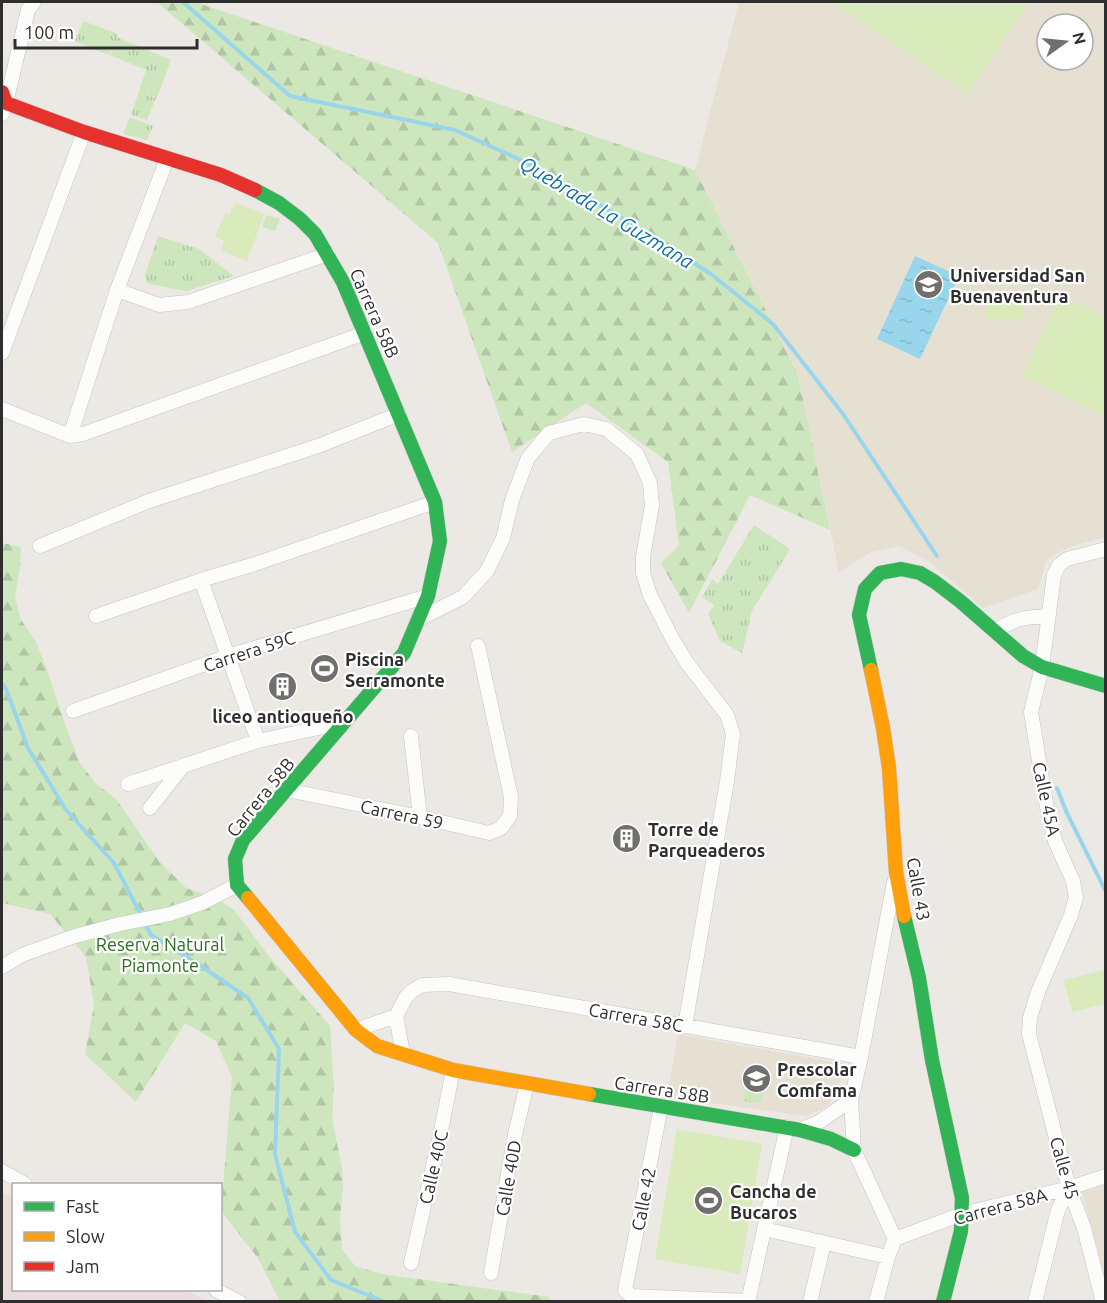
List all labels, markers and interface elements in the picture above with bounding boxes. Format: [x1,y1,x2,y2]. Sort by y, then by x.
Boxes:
scale bar [15,12,196,50]
north arrow [1035,12,1095,72]
text: 100 m [24,22,74,42]
text: N [1069,30,1090,46]
water label: Quebrada La Guzmana [515,151,698,274]
street label: Carrera 58B [346,265,404,361]
place label: Universidad San Buenaventura [950,265,1085,306]
school or university icon: Universidad San Buenaventura [913,269,945,301]
street label: Carrera 59C [201,627,297,675]
place label: Piscina Serramonte [345,649,445,690]
sports icon: Piscina Serramonte [308,653,340,685]
building icon: liceo antioqueño [267,671,299,703]
place label: liceo antioqueño [212,706,354,726]
street label: Carrera 58B [222,753,298,841]
street label: Calle 45A [1029,760,1065,838]
street label: Carrera 59 [359,795,445,833]
place label: Torre de Parqueaderos [648,819,765,860]
building icon: Torre de Parqueaderos [611,823,643,855]
street label: Calle 43 [904,856,934,922]
park label: Reserva Natural Piamonte [96,934,225,975]
street label: Carrera 58C [587,999,685,1035]
place label: Prescolar Comfama [777,1059,857,1100]
school or university icon: Prescolar Comfama [740,1063,772,1095]
street label: Carrera 58B [613,1072,711,1106]
street label: Calle 40C [415,1128,451,1206]
street label: Calle 45 [1047,1134,1083,1202]
street label: Calle 40D [491,1138,525,1218]
street label: Calle 42 [627,1166,659,1232]
place label: Cancha de Bucaros [730,1181,817,1222]
legend [12,1183,222,1291]
street label: Carrera 58A [951,1184,1049,1228]
sports icon: Cancha de Bucaros [693,1185,725,1217]
text: Fast [66,1196,99,1216]
text: Slow [66,1226,105,1246]
text: Jam [66,1256,100,1276]

